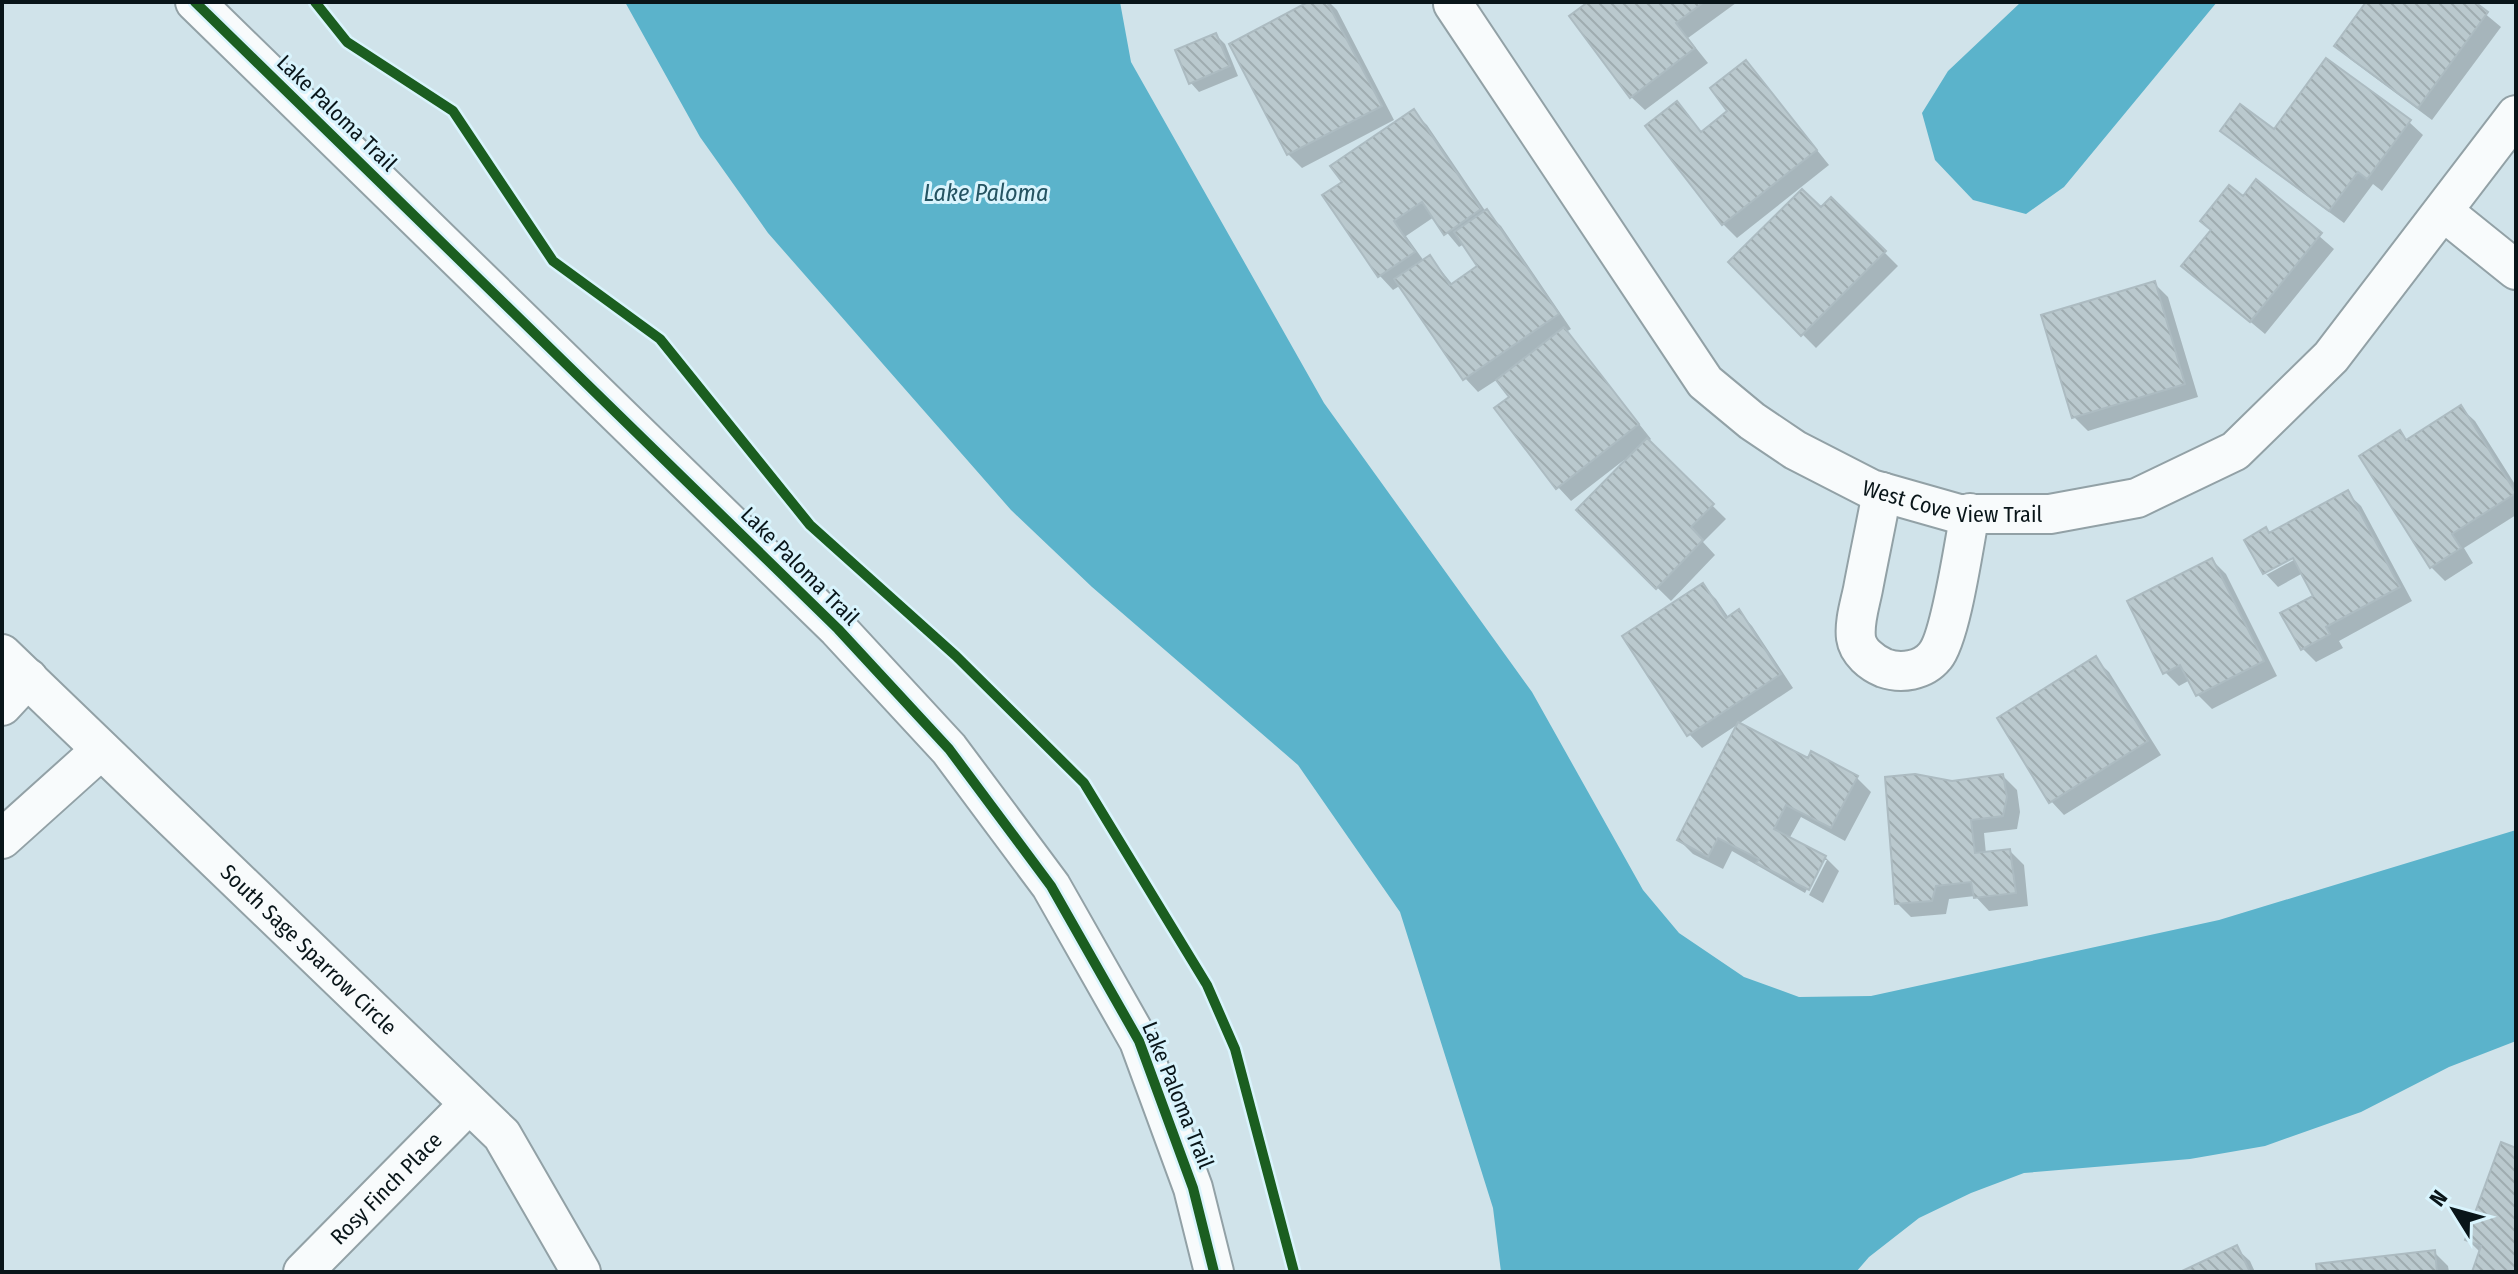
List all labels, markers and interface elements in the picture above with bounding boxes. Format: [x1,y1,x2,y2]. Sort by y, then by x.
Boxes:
street label: Lake Paloma Trail [271,49,403,177]
water label: Lake Paloma [924,179,1048,207]
street label: West Cove View Trail [1860,474,2042,528]
street label: Lake Paloma Trail [735,501,865,631]
street label: South Sage Sparrow Circle [215,858,403,1040]
street label: Lake Paloma Trail [1136,1018,1220,1173]
street label: Rosy Finch Place [325,1126,447,1250]
north arrow [2414,1170,2494,1250]
text: N [2424,1185,2453,1212]

